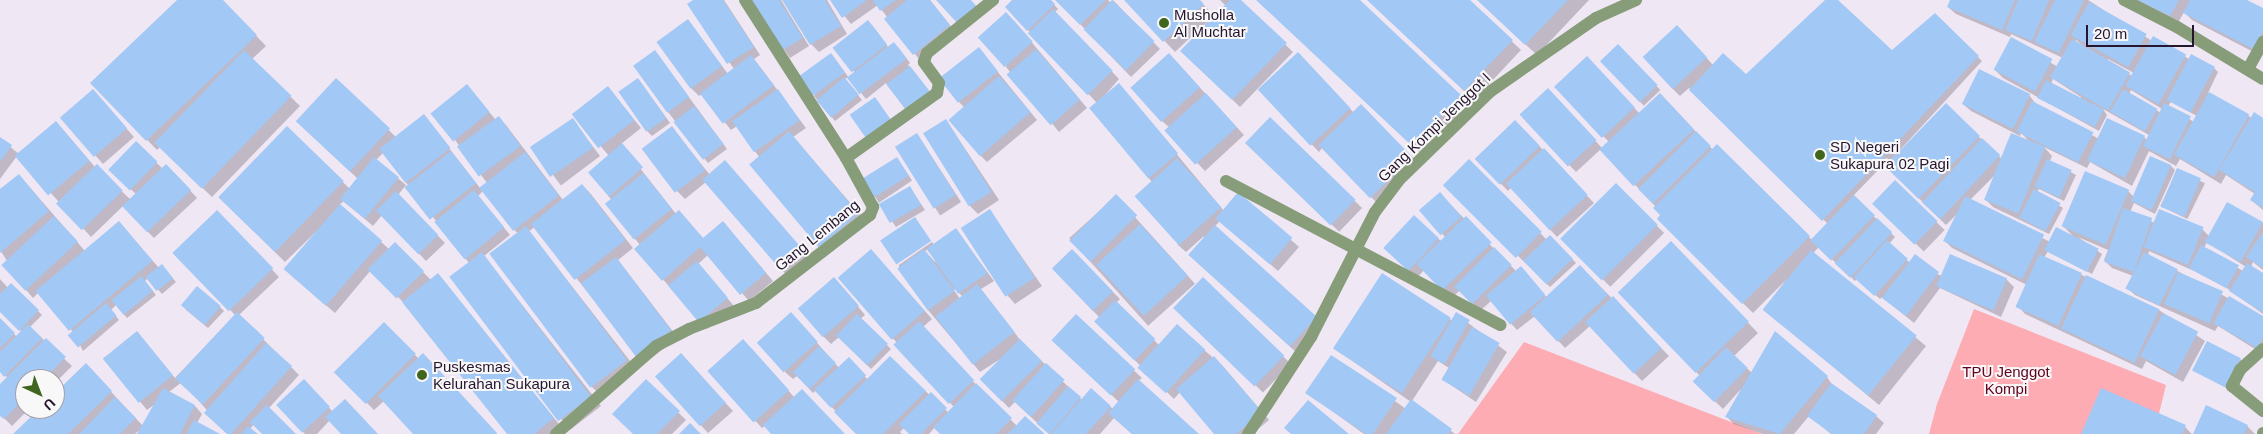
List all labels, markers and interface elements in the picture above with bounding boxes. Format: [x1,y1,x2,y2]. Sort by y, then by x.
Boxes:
place label: Musholla Al Muchtar [1174,5,1246,40]
scale bar [2088,15,2196,47]
marker: Musholla Al Muchtar [1158,17,1170,29]
text: 20 m [2094,25,2127,42]
street label: Gang Kompi Jenggot I [1374,69,1494,185]
place label: SD Negeri Sukapura 02 Pagi [1830,137,1949,172]
marker: SD Negeri Sukapura 02 Pagi [1814,149,1826,161]
street label: Gang Lembang [771,195,863,275]
place label: Puskesmas Kelurahan Sukapura [433,357,570,392]
park label: TPU Jenggot Kompi [1962,362,2050,397]
marker: Puskesmas Kelurahan Sukapura [415,368,429,382]
north arrow [15,369,65,419]
text: U [40,395,59,414]

